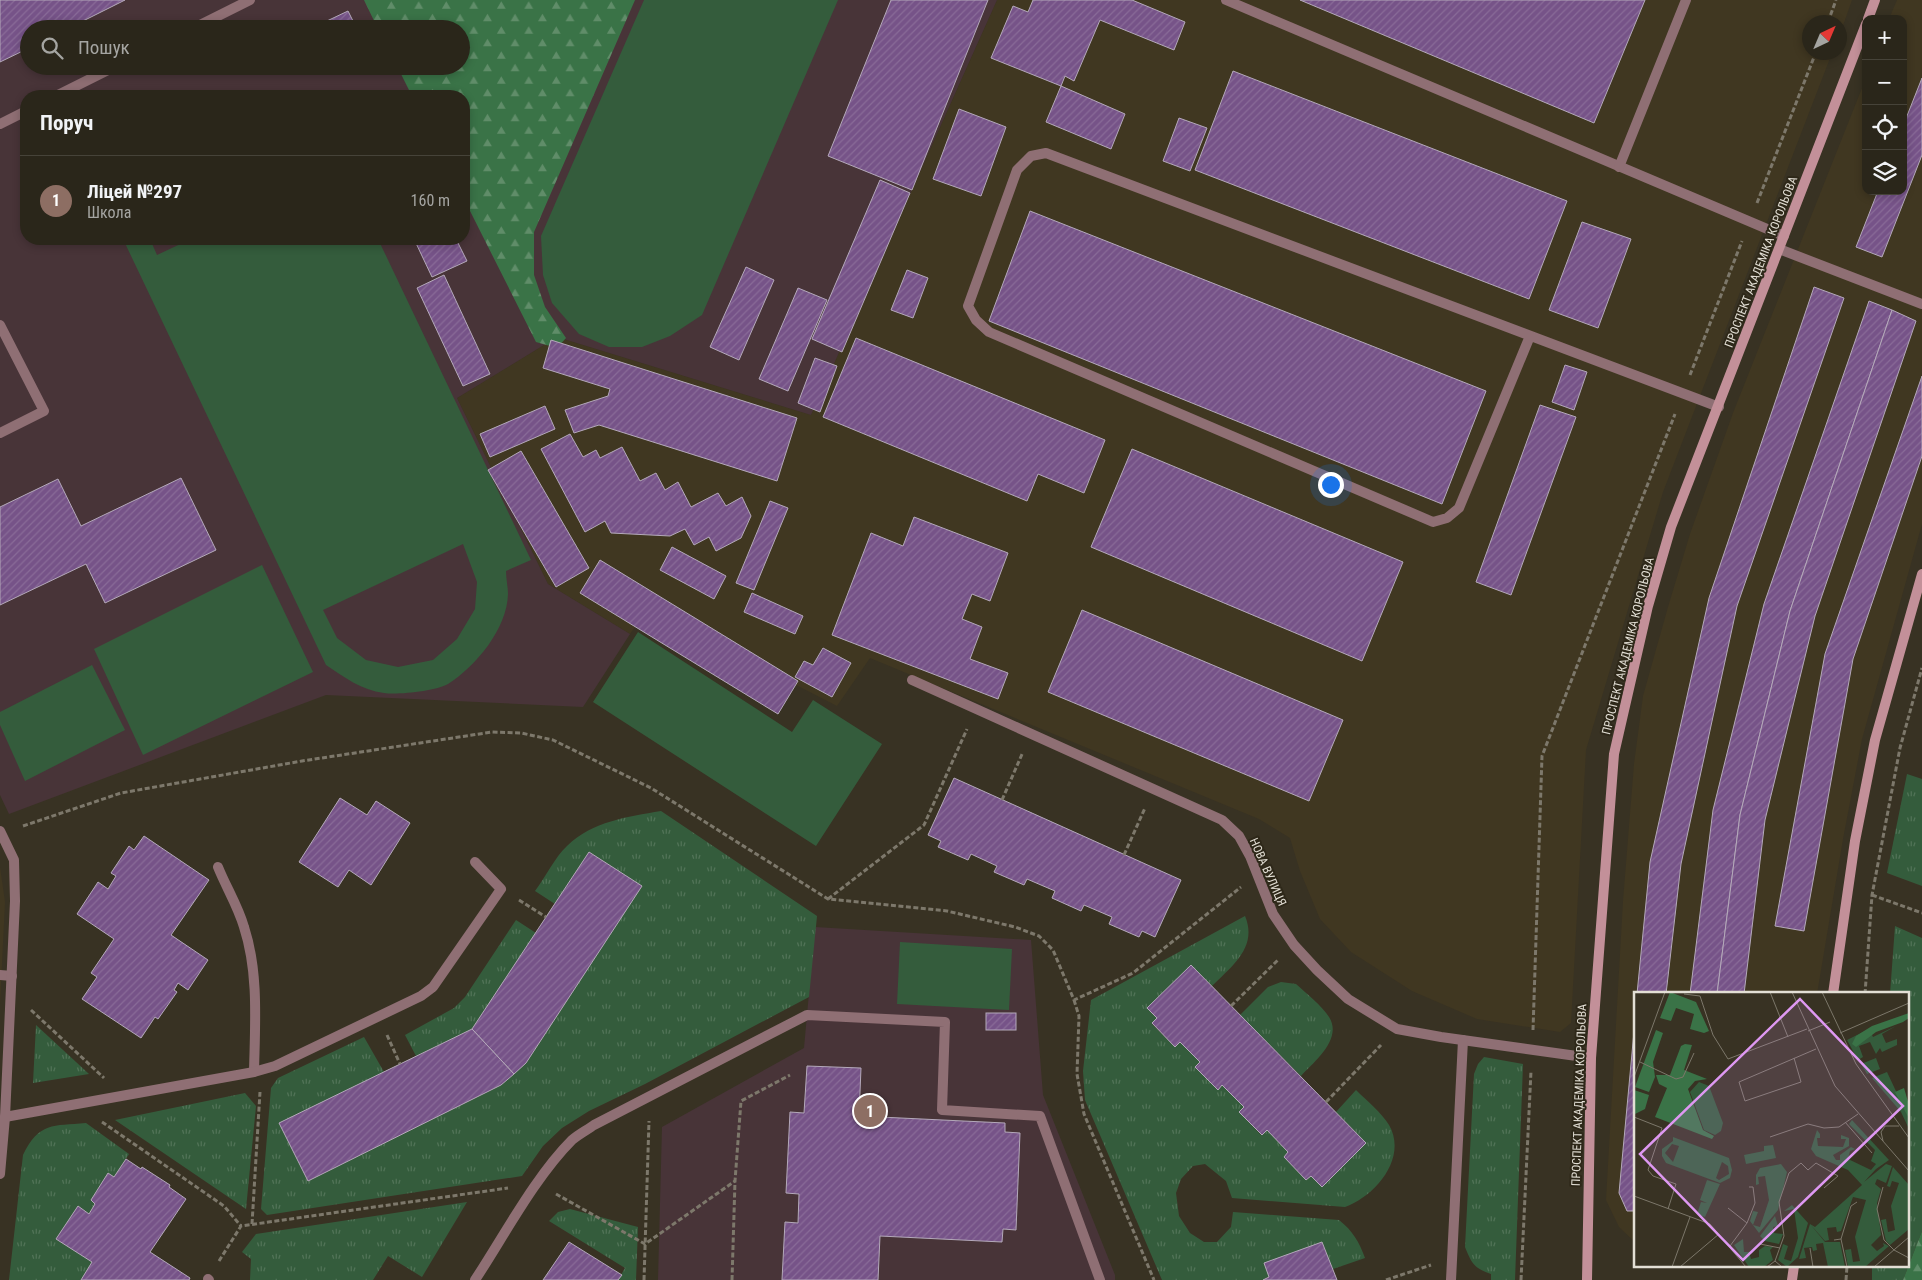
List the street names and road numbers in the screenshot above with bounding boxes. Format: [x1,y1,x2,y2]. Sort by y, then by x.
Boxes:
street label: ПРОСПЕКТ АКАДЕМІКА КОРОЛЬОВА [1722,174,1800,350]
street label: ПРОСПЕКТ АКАДЕМІКА КОРОЛЬОВА [1599,556,1657,736]
street label: НОВА ВУЛИЦЯ [1247,836,1289,908]
street label: ПРОСПЕКТ АКАДЕМІКА КОРОЛЬОВА [1569,1004,1589,1186]

